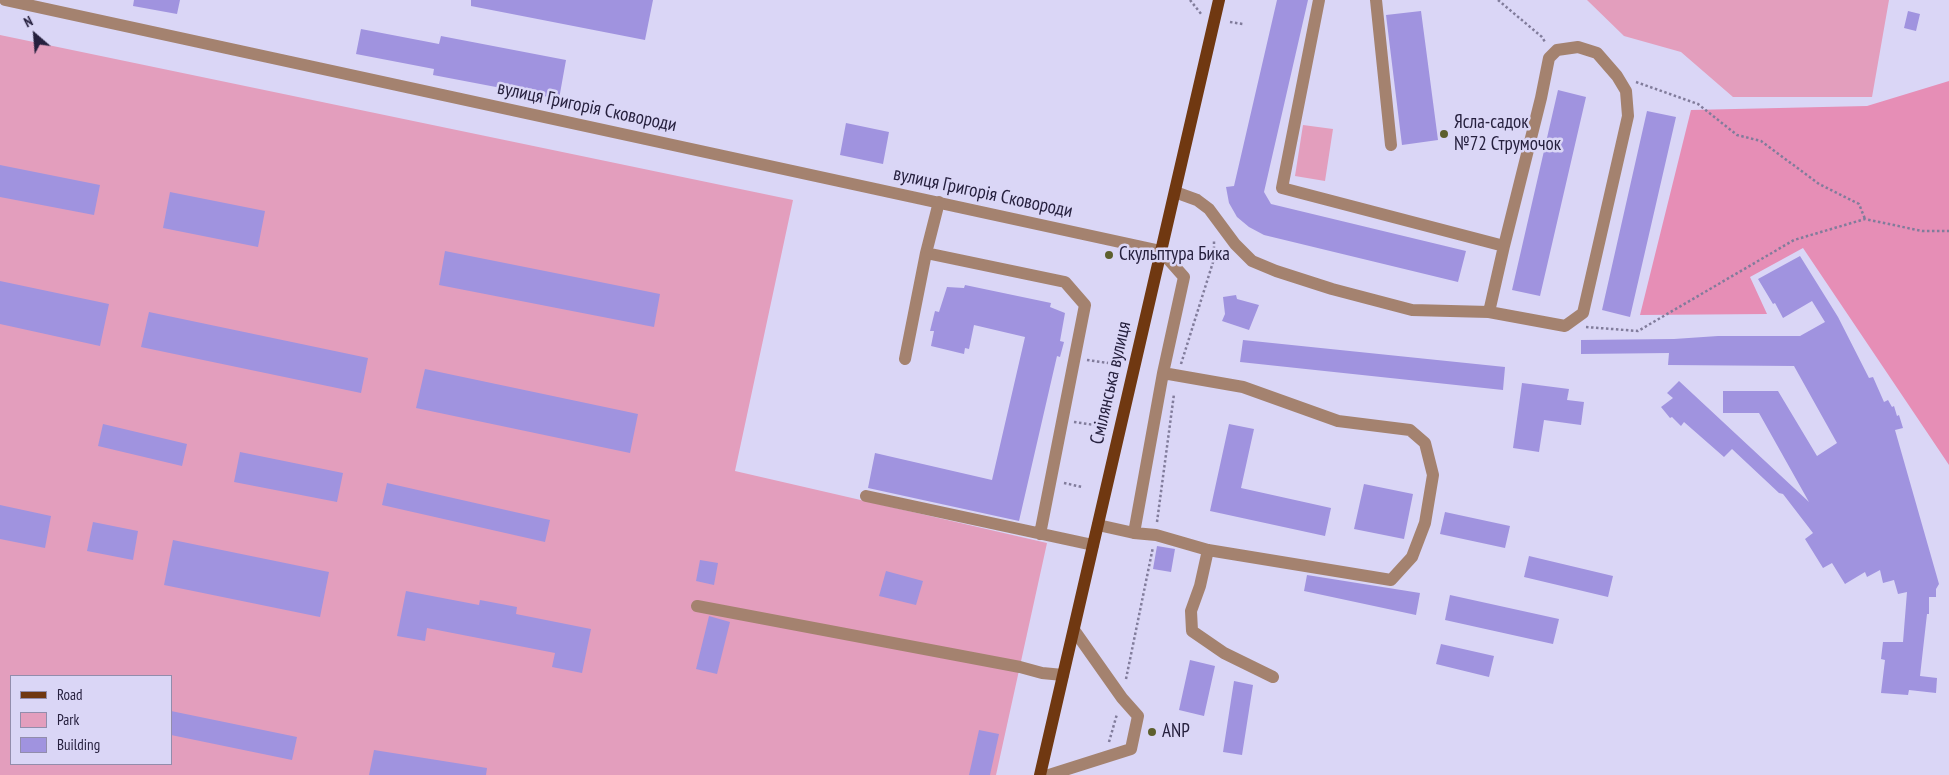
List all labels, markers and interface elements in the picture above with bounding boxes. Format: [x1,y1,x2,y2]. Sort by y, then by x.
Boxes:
north arrow [10,10,60,60]
text: N [21,12,36,31]
street label: вулиця Григорія Сковороди [495,77,679,137]
place label: Ясла-садок №72 Струмочок [1454,112,1561,156]
marker: Ясла-садок №72 Струмочок [1438,128,1450,140]
street label: вулиця Григорія Сковороди [891,163,1075,223]
place label: Cкульптура Бика [1119,244,1230,266]
marker: Cкульптура Бика [1103,249,1115,261]
street label: Смілянська вулиця [1086,319,1136,447]
legend [10,675,172,765]
text: Road [57,685,83,704]
text: Park [57,710,79,729]
place label: ANP [1162,721,1190,743]
marker: ANP [1146,726,1158,738]
text: Building [57,735,100,754]

